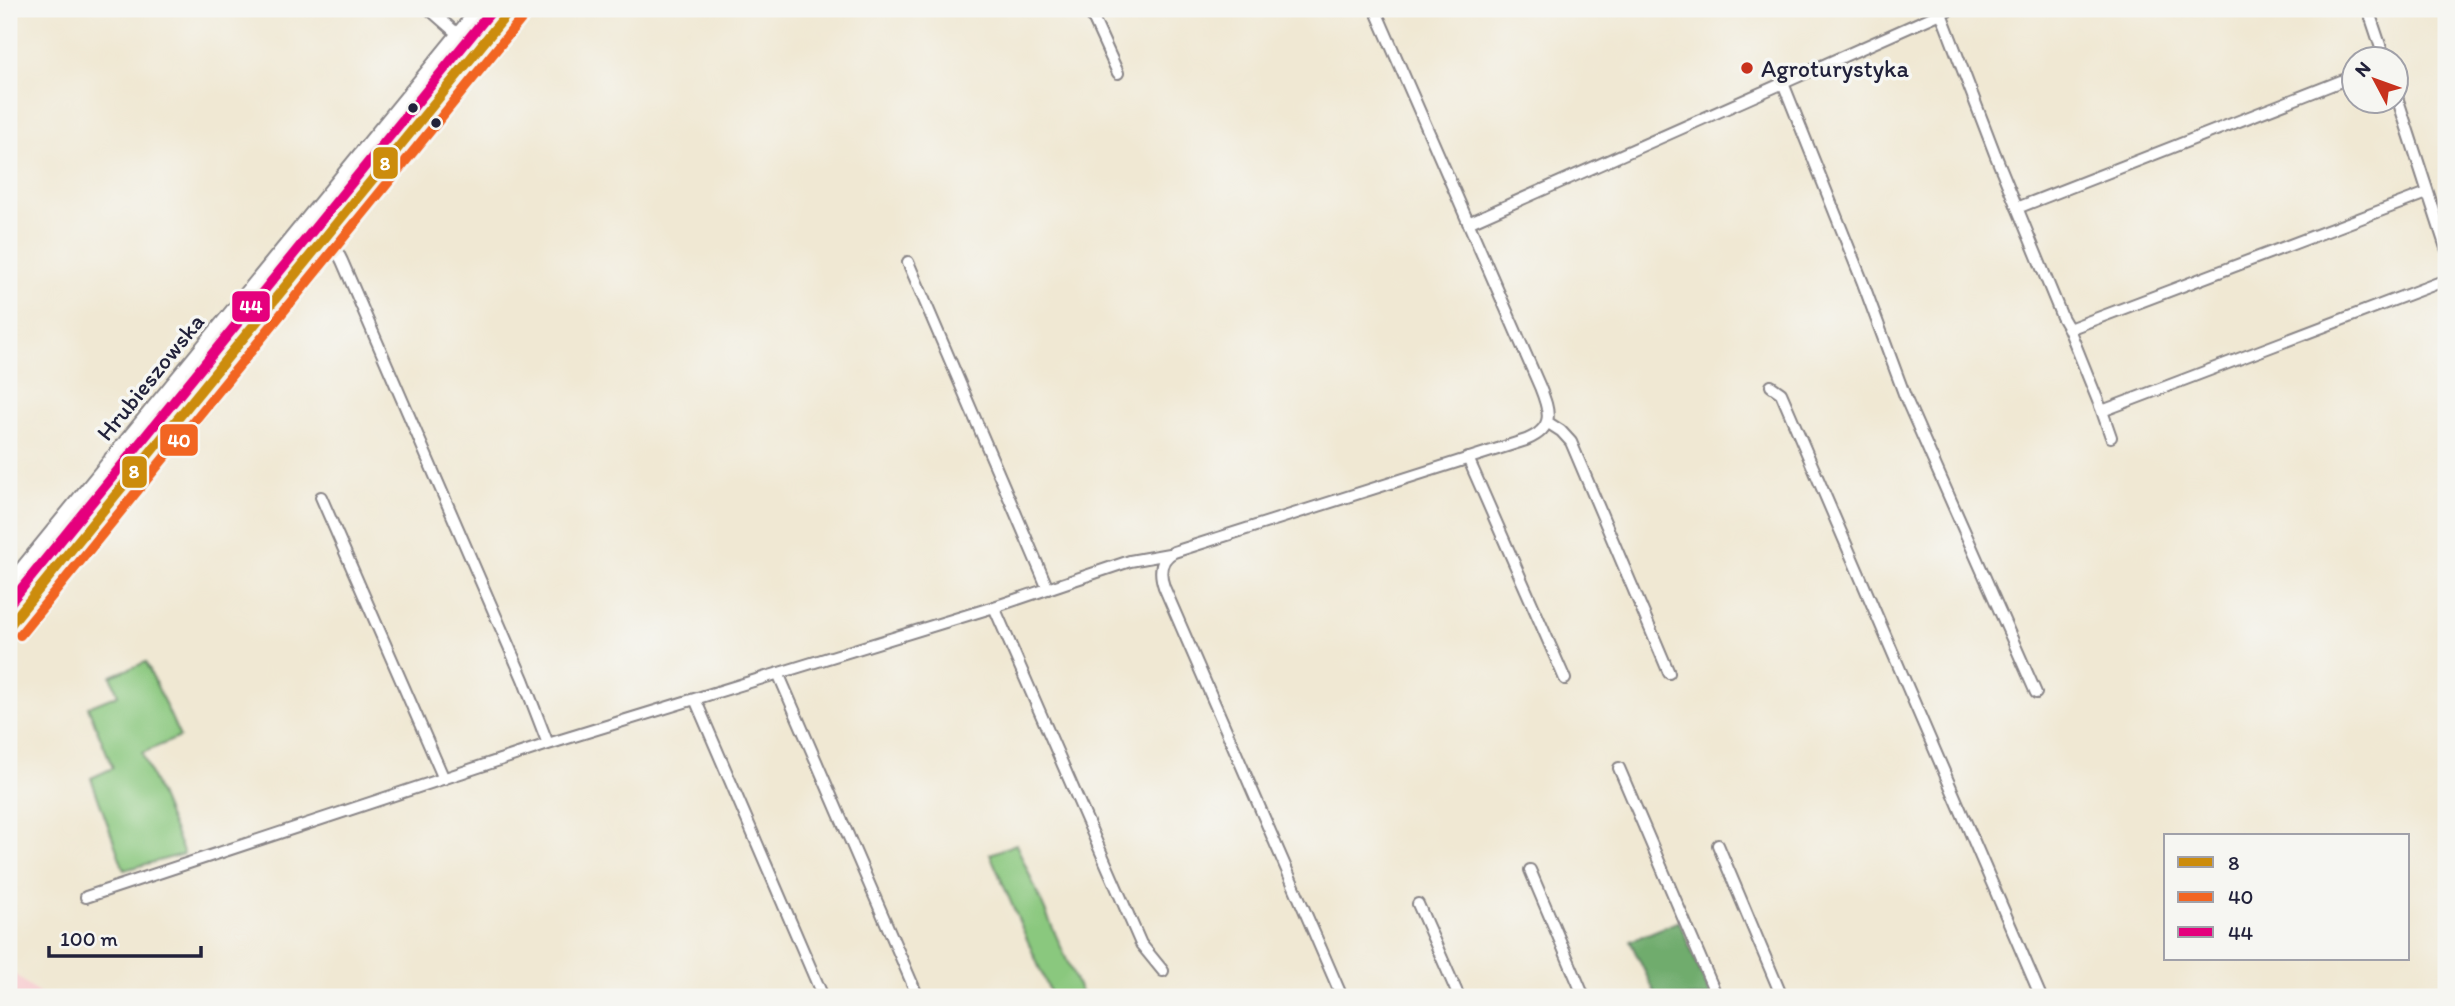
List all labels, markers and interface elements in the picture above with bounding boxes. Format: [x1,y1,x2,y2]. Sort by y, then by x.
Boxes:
north arrow [2340,46,2410,116]
place label: Agroturystyka [1761,54,1909,83]
text: N [2350,57,2375,82]
marker: Agroturystyka [1739,60,1755,76]
unlabelled marker [406,101,420,115]
unlabelled marker [429,116,443,130]
line badge: 8 [372,146,399,180]
text: 8 [380,152,391,175]
line badge: 44 [231,290,271,323]
text: 44 [240,295,263,318]
street label: Hrubieszowska [90,308,210,446]
line badge: 40 [159,423,199,457]
text: 40 [167,429,191,452]
line badge: 8 [121,455,148,489]
text: 8 [129,460,140,483]
legend [2164,834,2410,960]
text: 8 [2228,850,2240,875]
text: 40 [2228,884,2254,909]
scale bar [49,915,201,959]
text: 44 [2228,920,2254,945]
text: 100 m [60,926,118,951]

